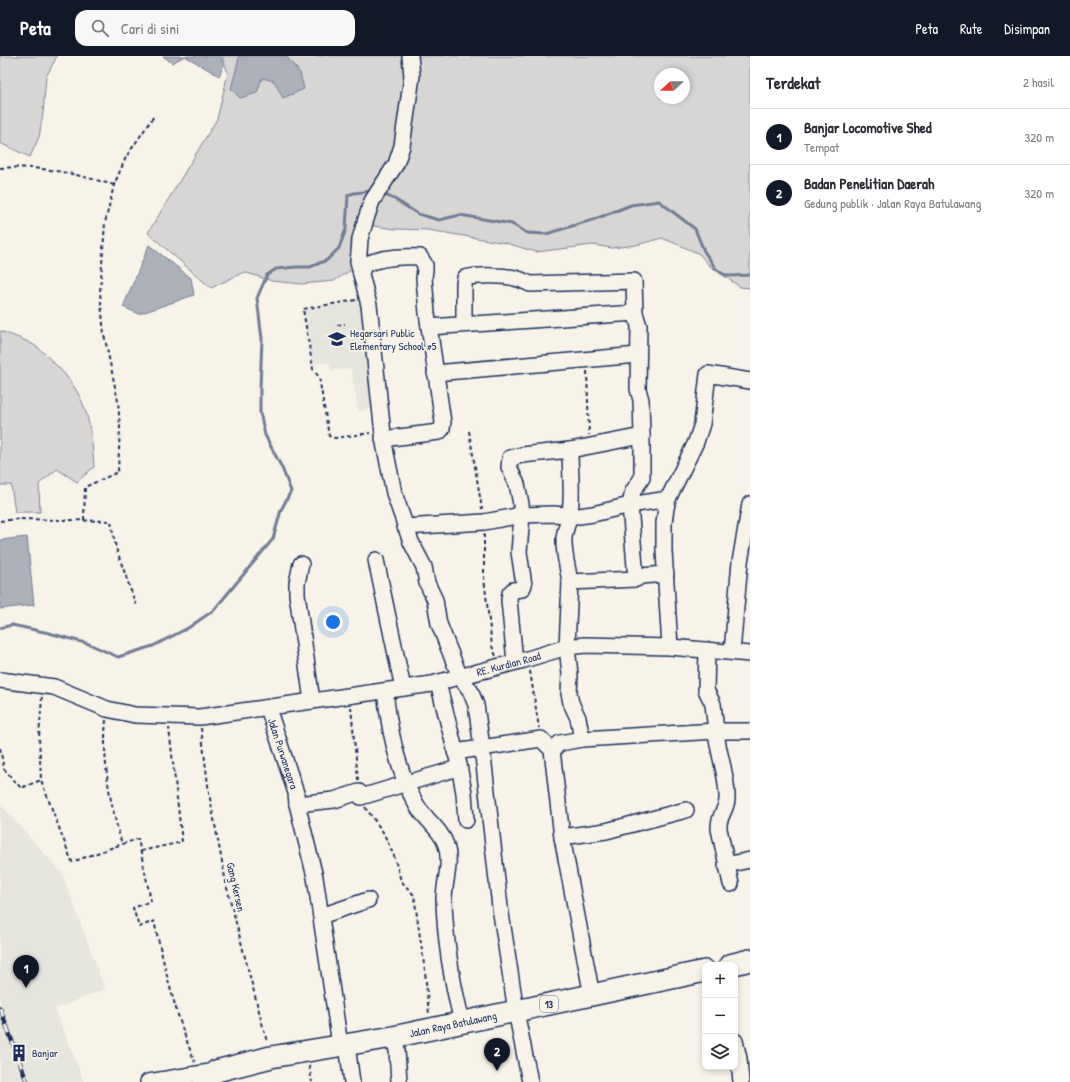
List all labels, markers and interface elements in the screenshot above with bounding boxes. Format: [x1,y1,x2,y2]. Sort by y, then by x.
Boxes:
search box [75,10,355,46]
text: Peta [20,15,51,41]
icon: search [89,17,111,39]
text: Cari di sini [121,18,179,39]
text: Peta [915,19,938,38]
text: Rute [960,19,982,38]
text: Disimpan [1004,19,1050,38]
north arrow [654,68,690,104]
text: Terdekat [766,71,820,94]
text: 2 hasil [1023,73,1054,91]
text: Banjar Locomotive Shed [804,117,932,138]
text: 1 [777,128,781,146]
text: 320 m [1024,128,1054,146]
text: Tempat [804,138,839,156]
text: Badan Penelitian Daerah [804,173,934,194]
text: 2 [776,184,782,202]
text: 320 m [1024,184,1054,202]
text: Gedung publik · Jalan Raya Batulawang [804,194,981,212]
place label: Hegarsari Public Elementary School #5 [350,326,437,353]
school or university icon: Hegarsari Public Elementary School #5 [327,329,347,349]
your location [323,612,343,632]
street label: RE. Kurdian Road [475,648,543,679]
street label: Jalan Purwanegara [265,716,301,791]
street label: Gang Kersen [224,861,248,913]
pin: 1 [13,955,39,988]
map controls [702,962,738,1070]
button: + [702,962,738,998]
road number: 13 [540,996,558,1012]
button: − [702,998,738,1034]
street label: Jalan Raya Batulawang [408,1008,498,1040]
button: layers [702,1034,738,1070]
pin: 2 [484,1038,510,1071]
building icon: Banjar [9,1043,29,1063]
place label: Banjar [32,1046,59,1060]

